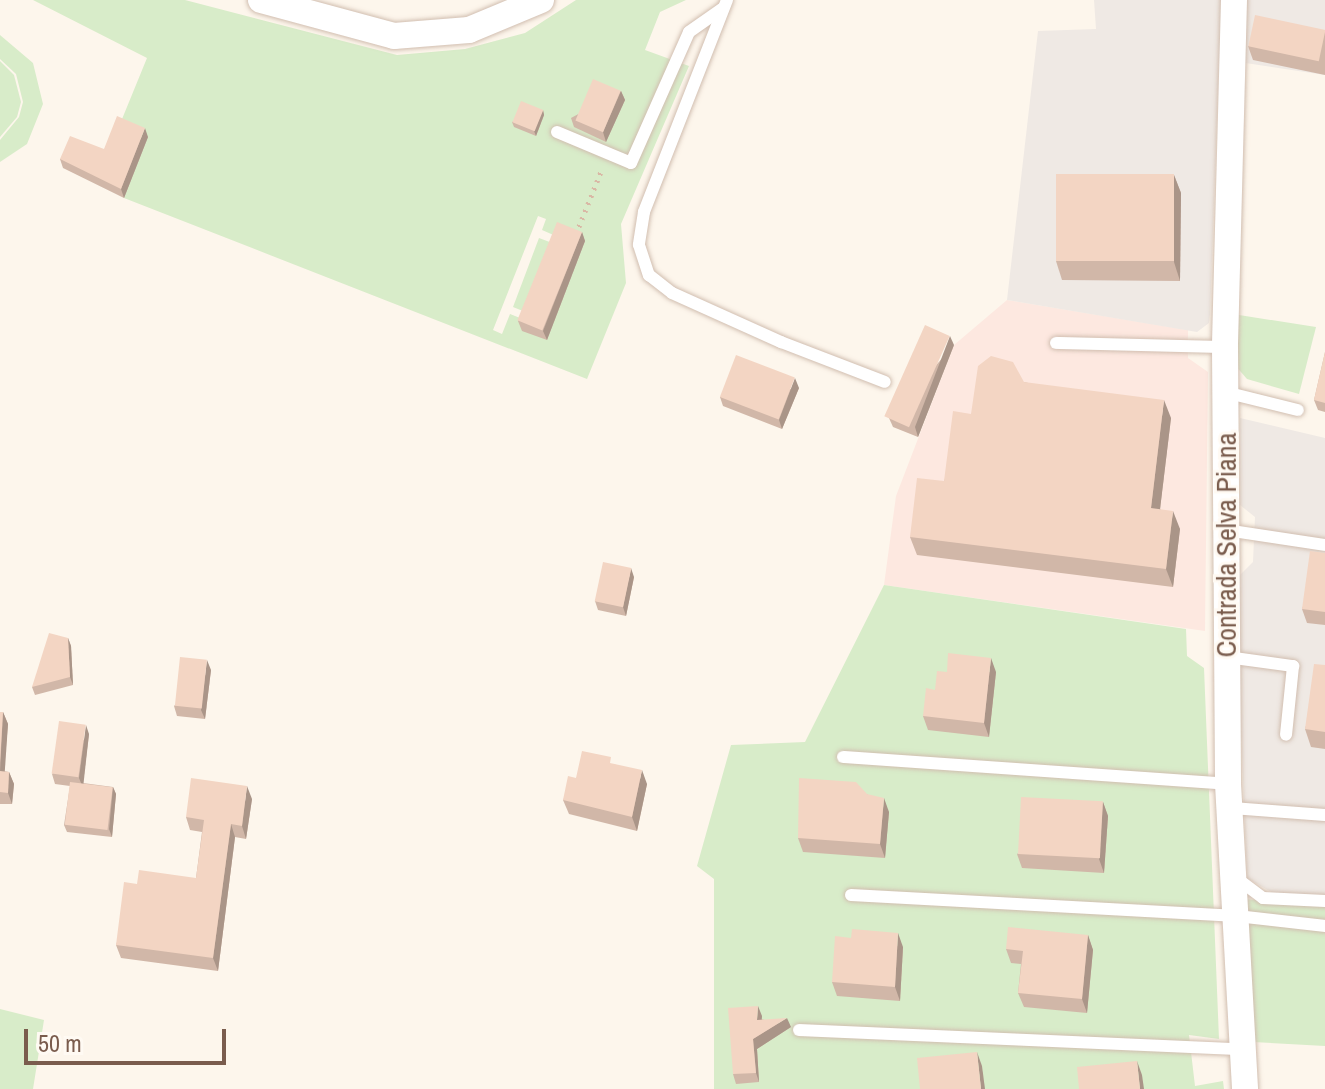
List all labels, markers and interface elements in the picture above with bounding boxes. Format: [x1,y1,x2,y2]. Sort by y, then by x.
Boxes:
street label: Contrada Selva Piana [1209,433,1243,657]
scale bar [28,1013,230,1063]
text: 50 m [38,1027,82,1059]

